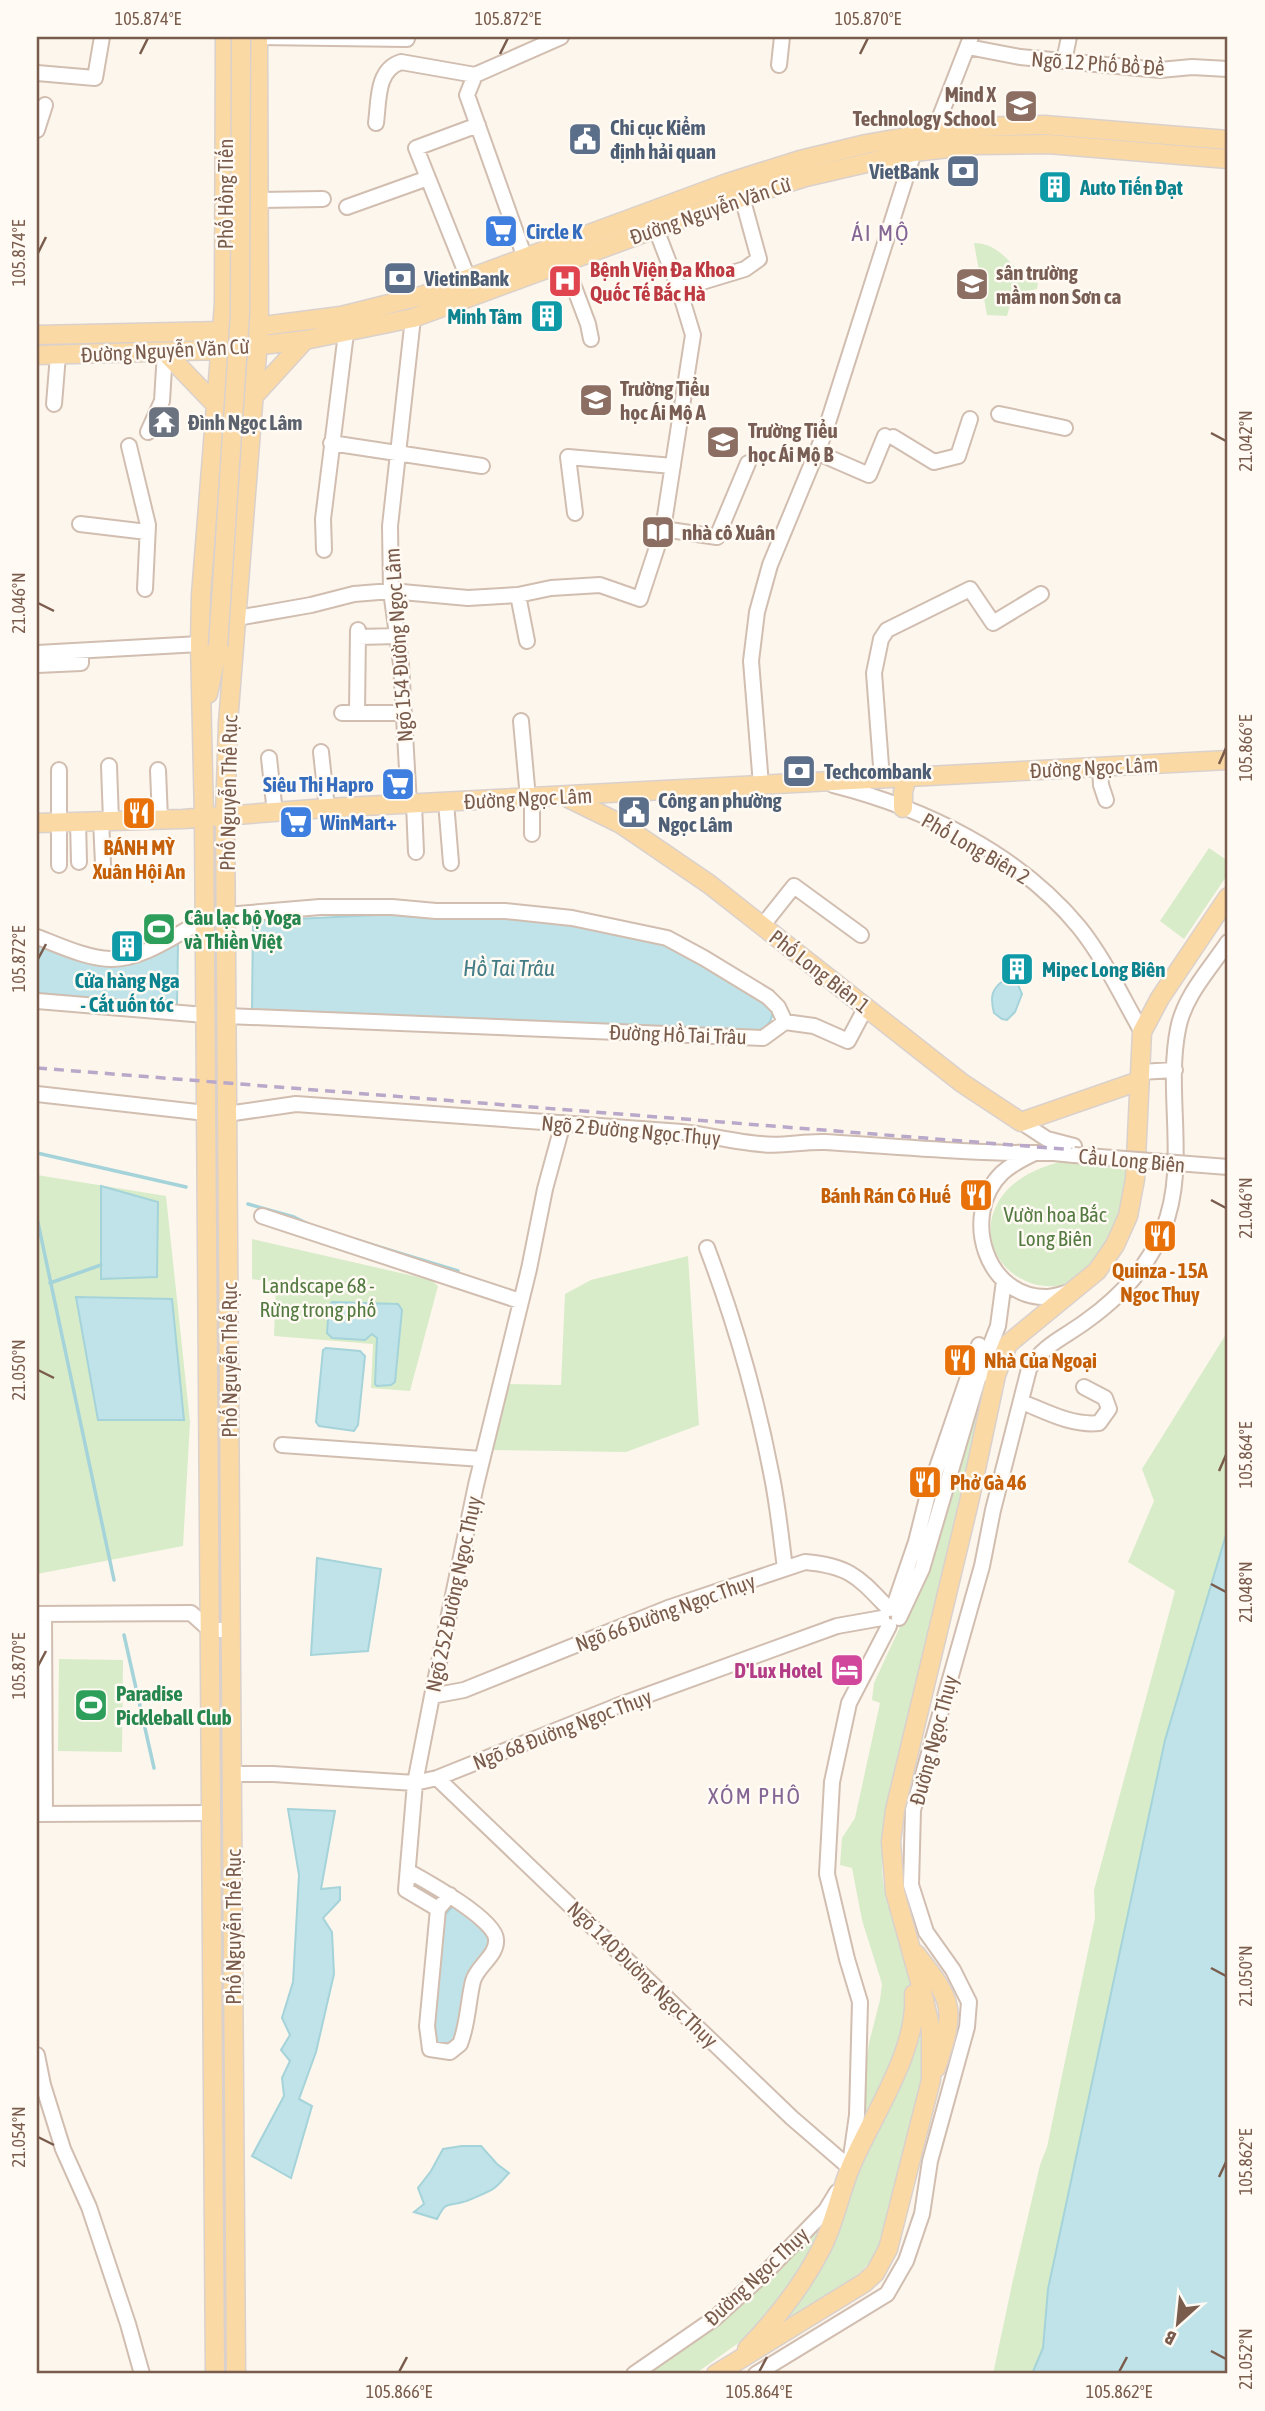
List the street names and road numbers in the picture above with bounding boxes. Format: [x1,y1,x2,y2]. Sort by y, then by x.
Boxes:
street label: Ngõ 12 Phố Bồ Đề [1031,46,1165,80]
street label: Phố Hồng Tiến [213,139,237,249]
street label: Đường Nguyễn Văn Cừ [626,171,794,249]
street label: Đường Nguyễn Văn Cừ [80,334,251,366]
street label: Ngõ 154 Đường Ngọc Lâm [379,547,417,743]
street label: Phố Nguyễn Thế Rục [215,715,241,871]
street label: Đường Ngọc Lâm [1029,752,1159,782]
street label: Đường Ngọc Lâm [463,783,593,813]
street label: Phố Long Biên 2 [918,807,1034,889]
street label: Phố Long Biên 1 [765,924,875,1018]
street label: Đường Hồ Tai Trâu [609,1020,747,1048]
street label: Ngõ 2 Đường Ngọc Thụy [540,1110,722,1150]
street label: Cầu Long Biên [1078,1143,1186,1177]
street label: Phố Nguyễn Thế Rục [217,1282,241,1438]
street label: Ngõ 252 Đường Ngọc Thụy [421,1494,486,1694]
street label: Ngõ 66 Đường Ngọc Thụy [572,1568,758,1656]
street label: Đường Ngọc Thụy [904,1672,962,1807]
street label: Ngõ 68 Đường Ngọc Thụy [469,1684,655,1774]
street label: Phố Nguyễn Thế Rục [221,1849,245,2005]
street label: Ngõ 140 Đường Ngọc Thụy [563,1896,723,2052]
street label: Đường Ngọc Thụy [699,2222,813,2330]

